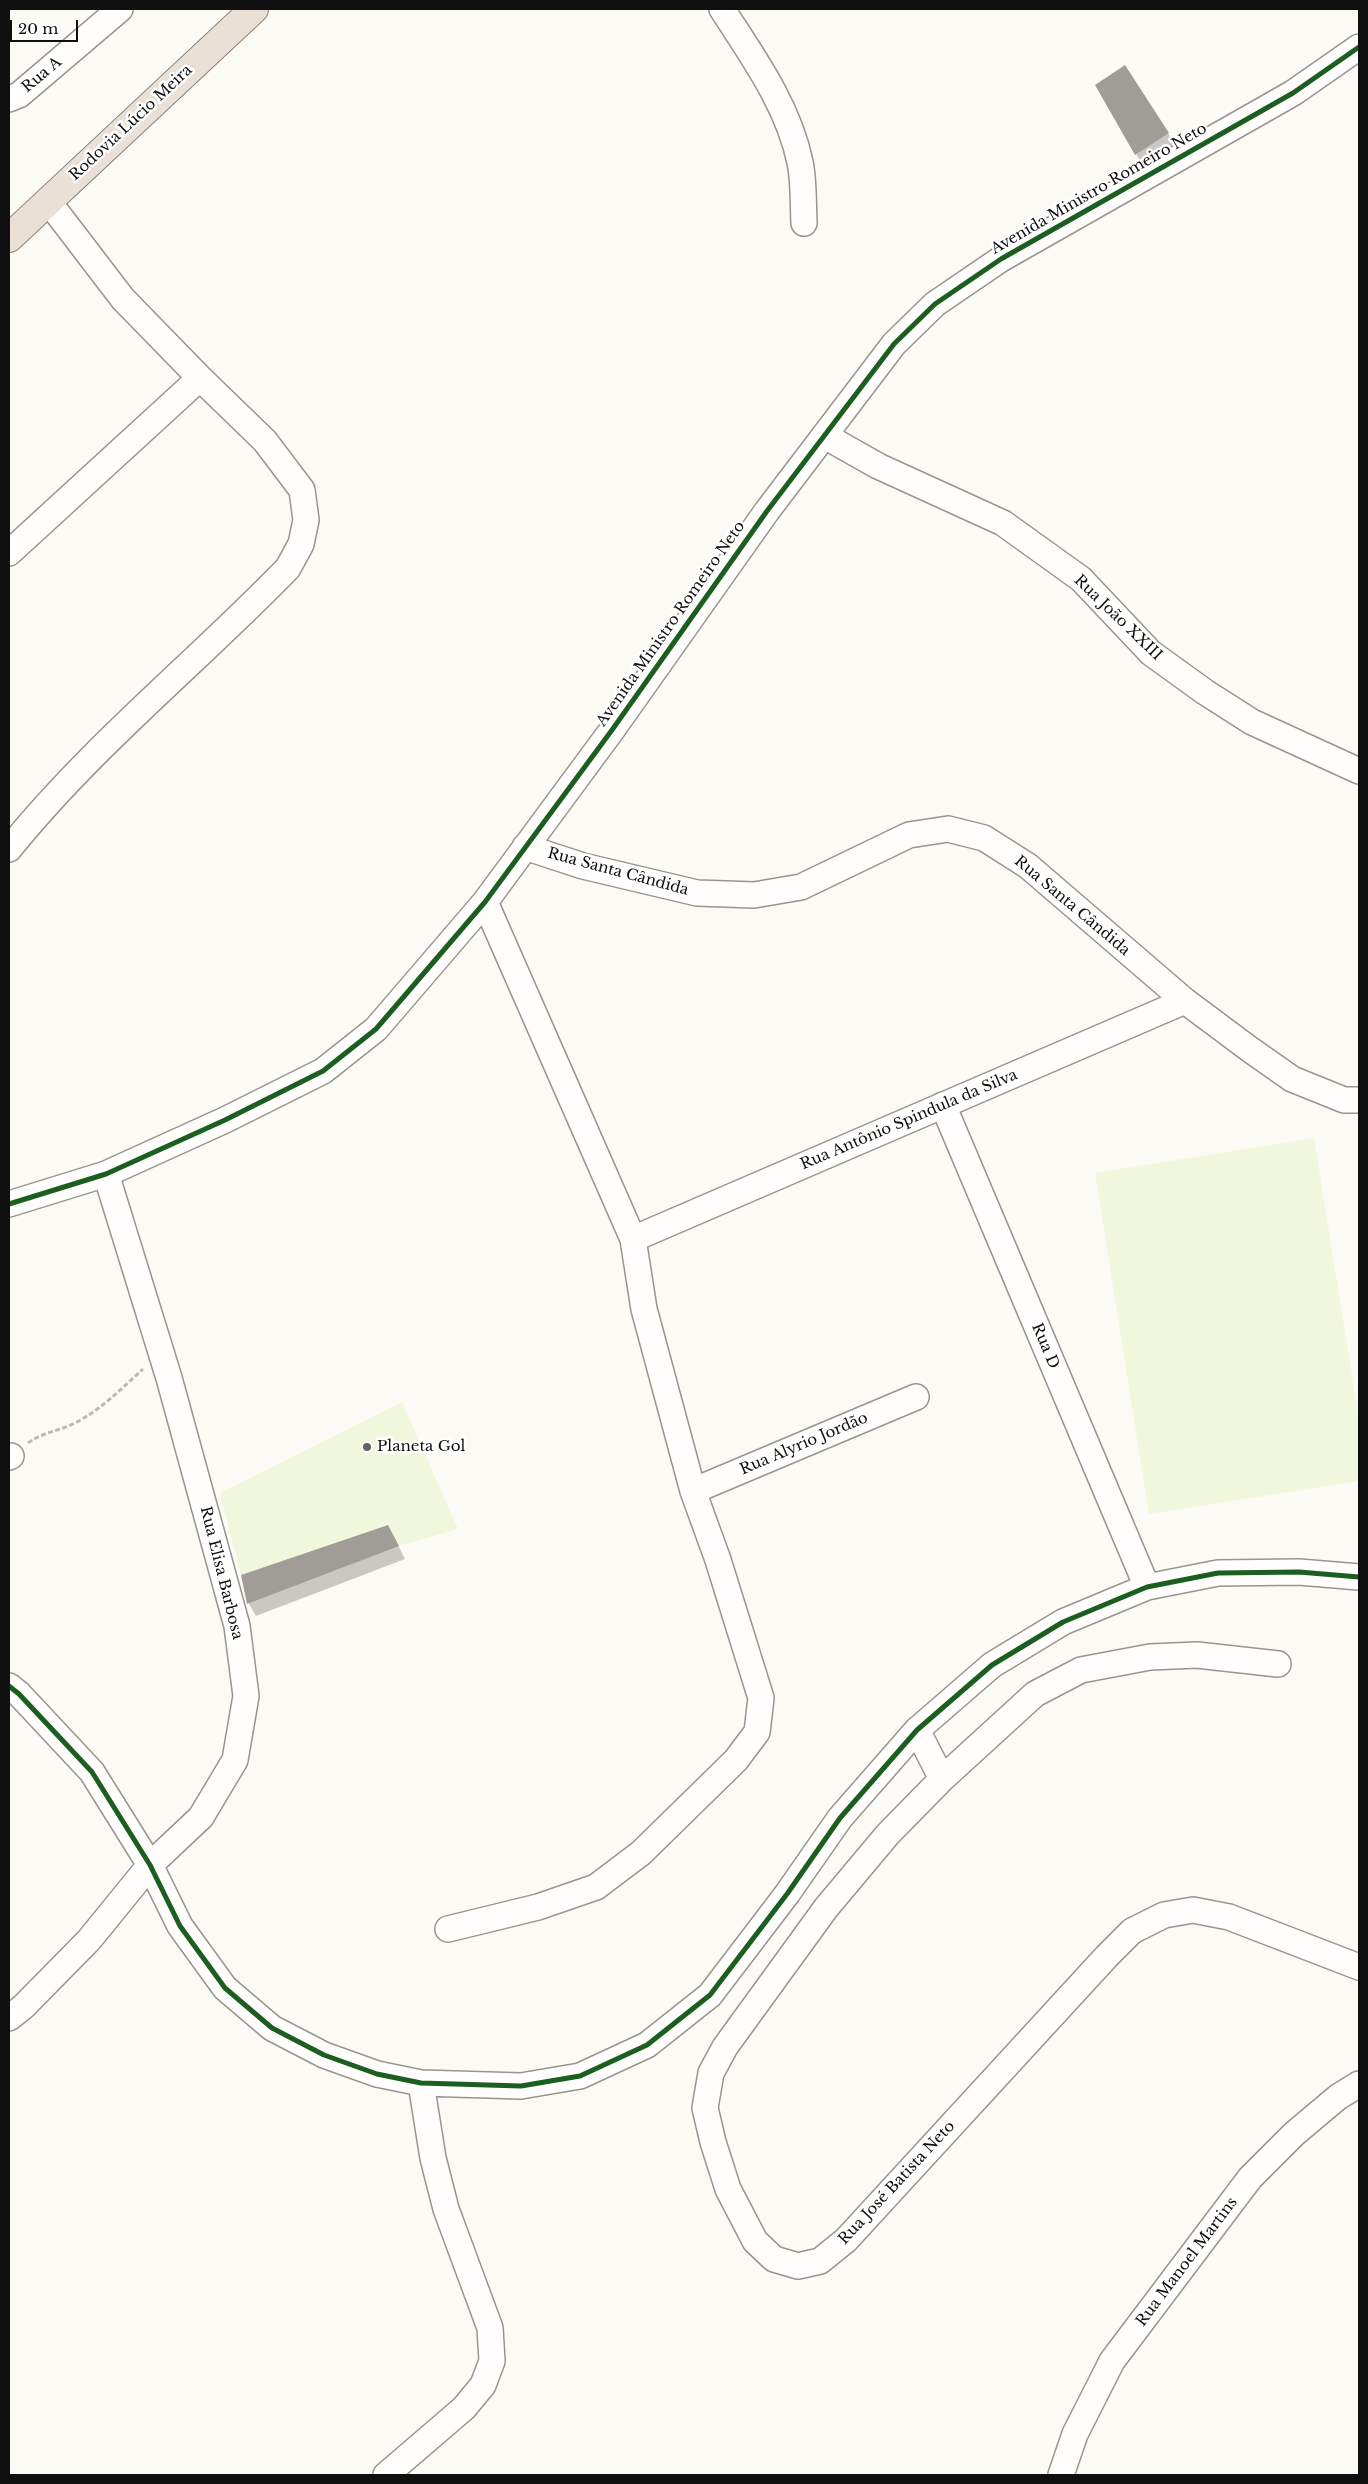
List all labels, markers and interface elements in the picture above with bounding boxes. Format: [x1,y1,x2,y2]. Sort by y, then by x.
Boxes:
scale bar [12,10,80,42]
text: 20 m [18,19,58,38]
street label: Rua A [19,53,65,97]
street label: Rodovia Lúcio Meira [66,61,196,185]
street label: Avenida Ministro Romeiro Neto [988,120,1210,258]
street label: Avenida Ministro Romeiro Neto [593,518,749,730]
street label: Rua João XXIII [1070,571,1166,665]
street label: Rua Santa Cândida [545,844,691,900]
street label: Rua Santa Cândida [1011,852,1133,960]
street label: Rua Antônio Spindula da Silva [798,1066,1020,1174]
street label: Rua D [1027,1321,1063,1371]
street label: Rua Alyrio Jordão [737,1409,871,1479]
place label: Planeta Gol [377,1438,465,1456]
marker: Planeta Gol [361,1441,373,1453]
street label: Rua Elisa Barbosa [196,1505,246,1641]
street label: Rua José Batista Neto [835,2117,959,2249]
street label: Rua Manoel Martins [1133,2194,1241,2330]

